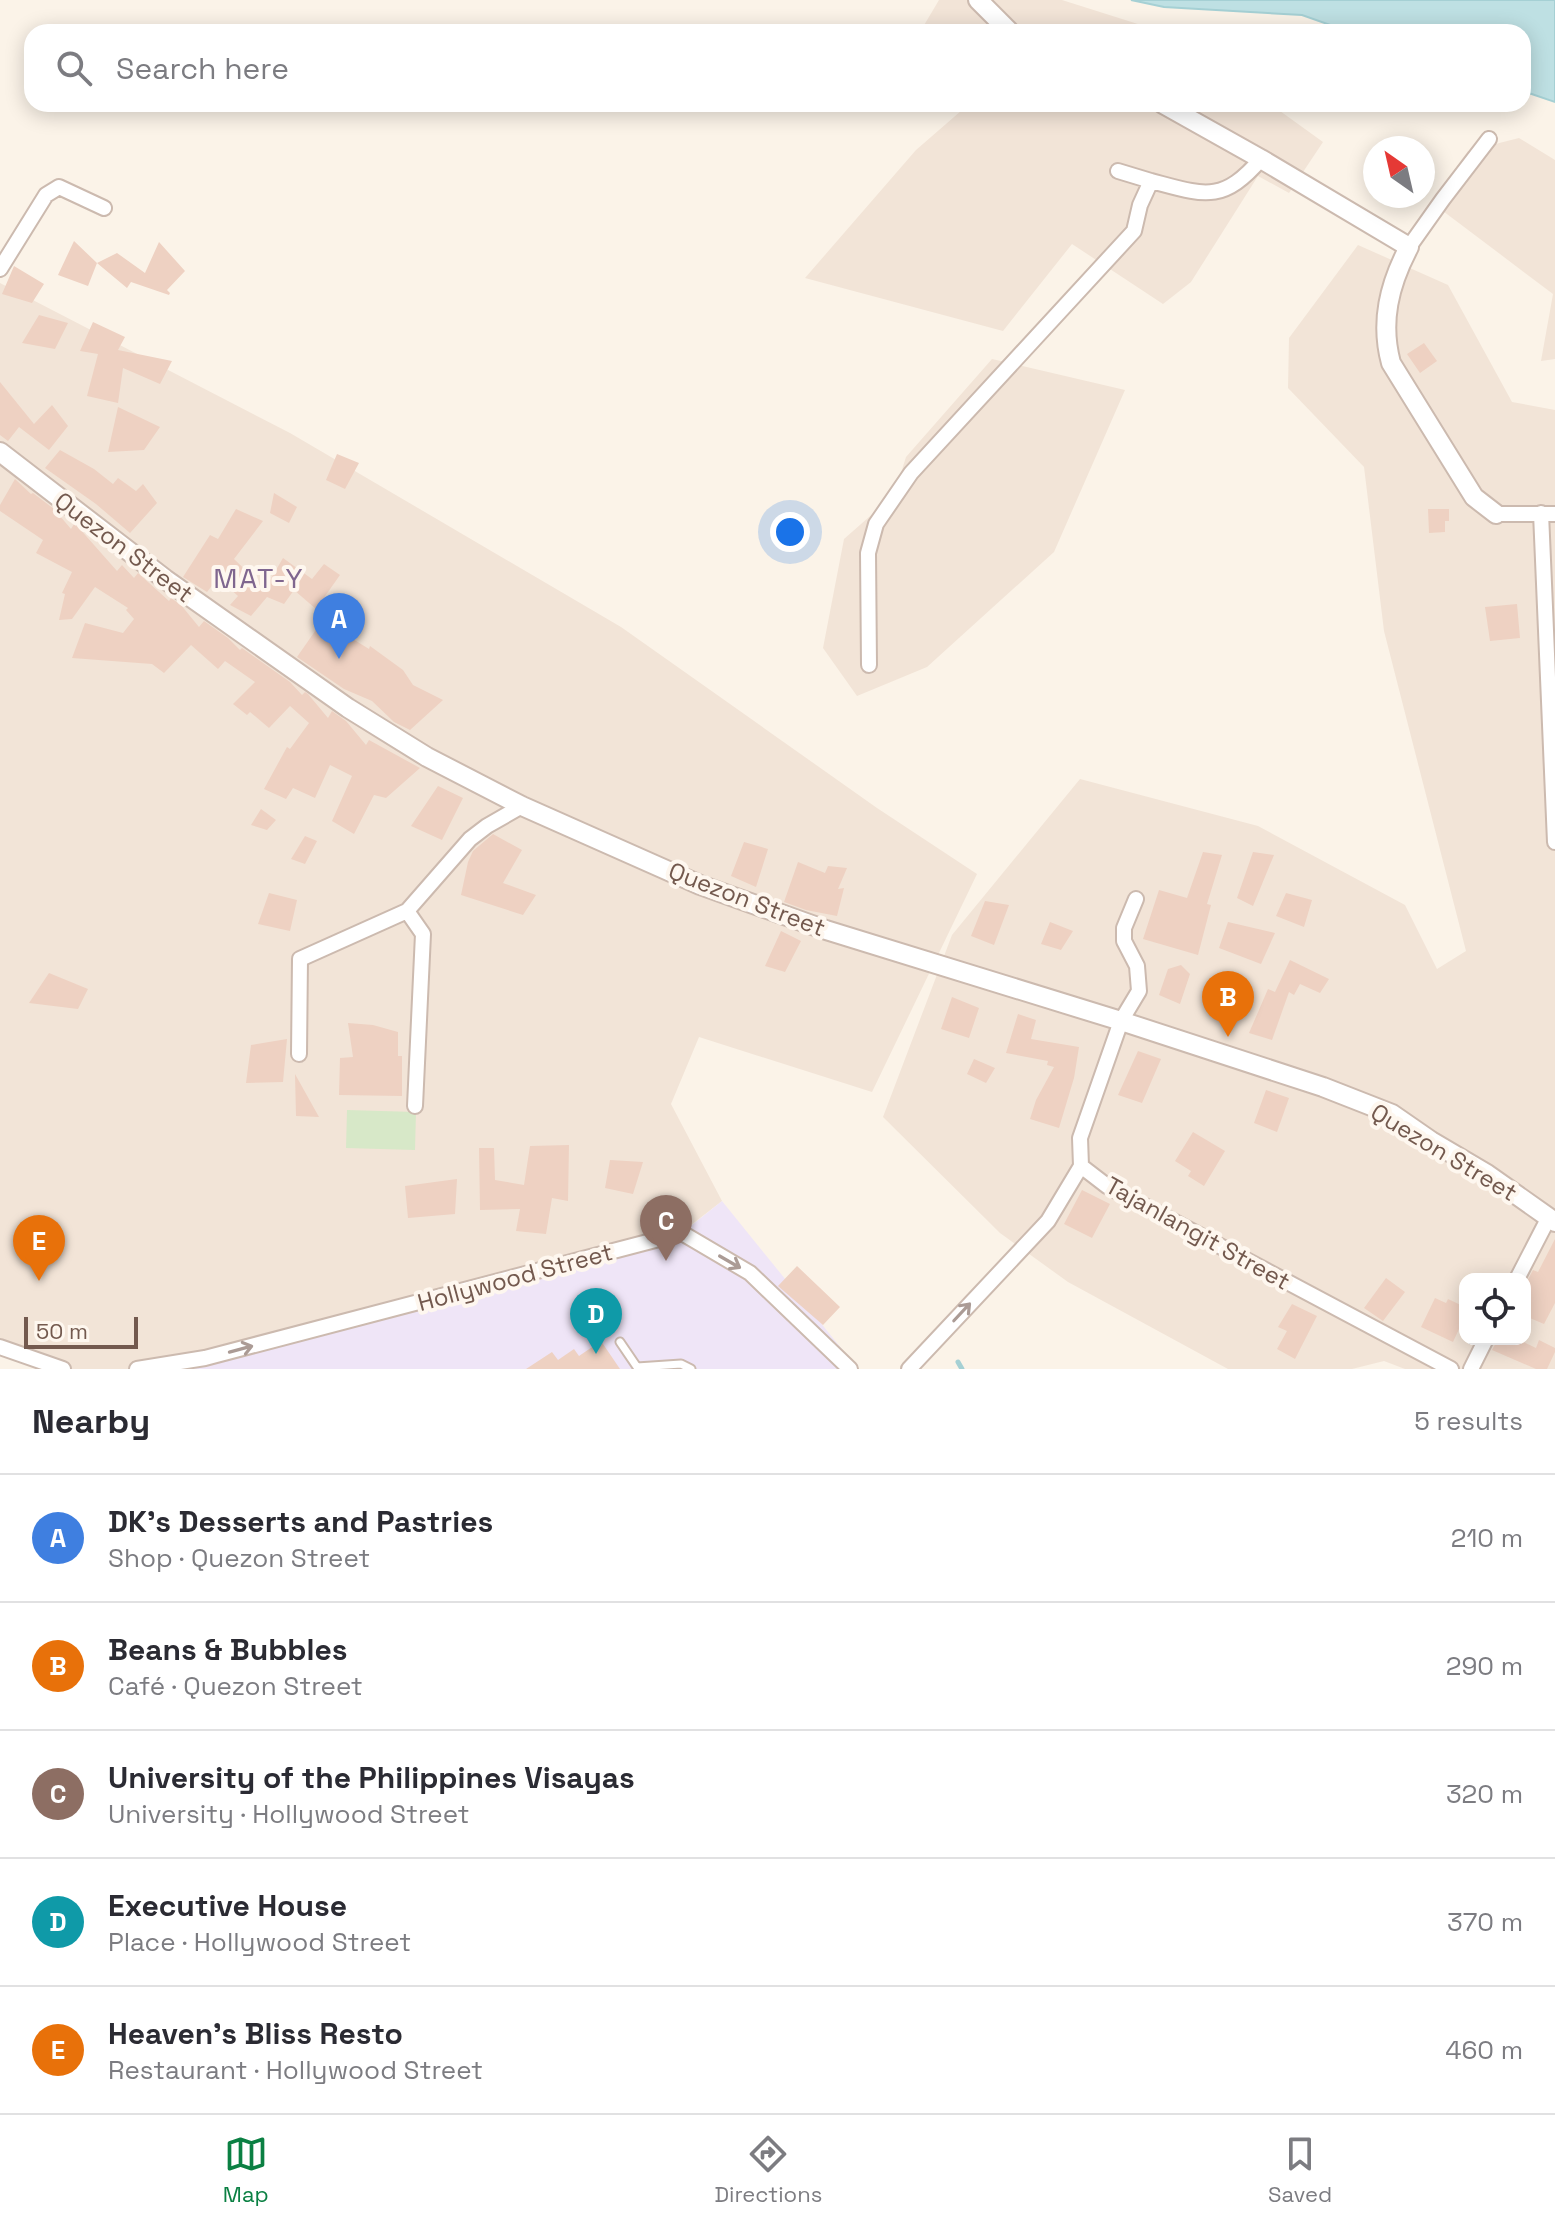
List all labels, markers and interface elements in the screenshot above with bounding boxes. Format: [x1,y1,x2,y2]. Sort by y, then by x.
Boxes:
search box [24,24,1531,112]
icon: search [52,46,96,90]
text: Search here [116,49,289,88]
north arrow [1363,136,1435,208]
street label: Quezon Street [49,485,199,609]
your location [770,512,810,552]
district label: MAT-Y [213,560,305,596]
pin: A [313,593,365,659]
street label: Quezon Street [664,855,830,943]
pin: B [1202,971,1254,1037]
street label: Quezon Street [1365,1096,1523,1208]
street label: Tajanlangit Street [1100,1169,1296,1297]
pin: C [640,1195,692,1261]
pin: E [13,1215,65,1281]
street label: Hollywood Street [414,1236,616,1318]
one-way arrow [718,1254,741,1270]
map controls [1459,1273,1531,1345]
button: locate [1459,1273,1531,1345]
pin: D [570,1288,622,1354]
one-way arrow [953,1302,972,1322]
scale bar [24,1313,138,1349]
text: 50 m [36,1317,88,1345]
one-way arrow [228,1341,253,1356]
text: Nearby [32,1400,150,1443]
text: 5 results [1414,1404,1523,1438]
text: DK's Desserts and Pastries [108,1502,493,1541]
text: A [50,1521,66,1555]
text: 210 m [1451,1521,1523,1555]
text: Shop · Quezon Street [108,1541,370,1575]
text: Beans & Bubbles [108,1630,347,1669]
text: B [49,1649,67,1683]
text: 290 m [1446,1649,1523,1683]
text: Café · Quezon Street [108,1669,363,1703]
text: University of the Philippines Visayas [108,1758,635,1797]
text: C [50,1777,66,1811]
text: 320 m [1446,1777,1523,1811]
text: University · Hollywood Street [108,1797,470,1831]
text: Executive House [108,1886,347,1925]
text: D [49,1905,67,1939]
text: 370 m [1447,1905,1523,1939]
text: Place · Hollywood Street [108,1925,411,1959]
text: Heaven's Bliss Resto [108,2014,403,2053]
text: E [51,2033,65,2067]
text: 460 m [1445,2033,1523,2067]
text: Restaurant · Hollywood Street [108,2053,483,2087]
tab: Map [223,2132,269,2208]
tab: Directions [714,2132,822,2208]
tab: Saved [1268,2132,1332,2208]

